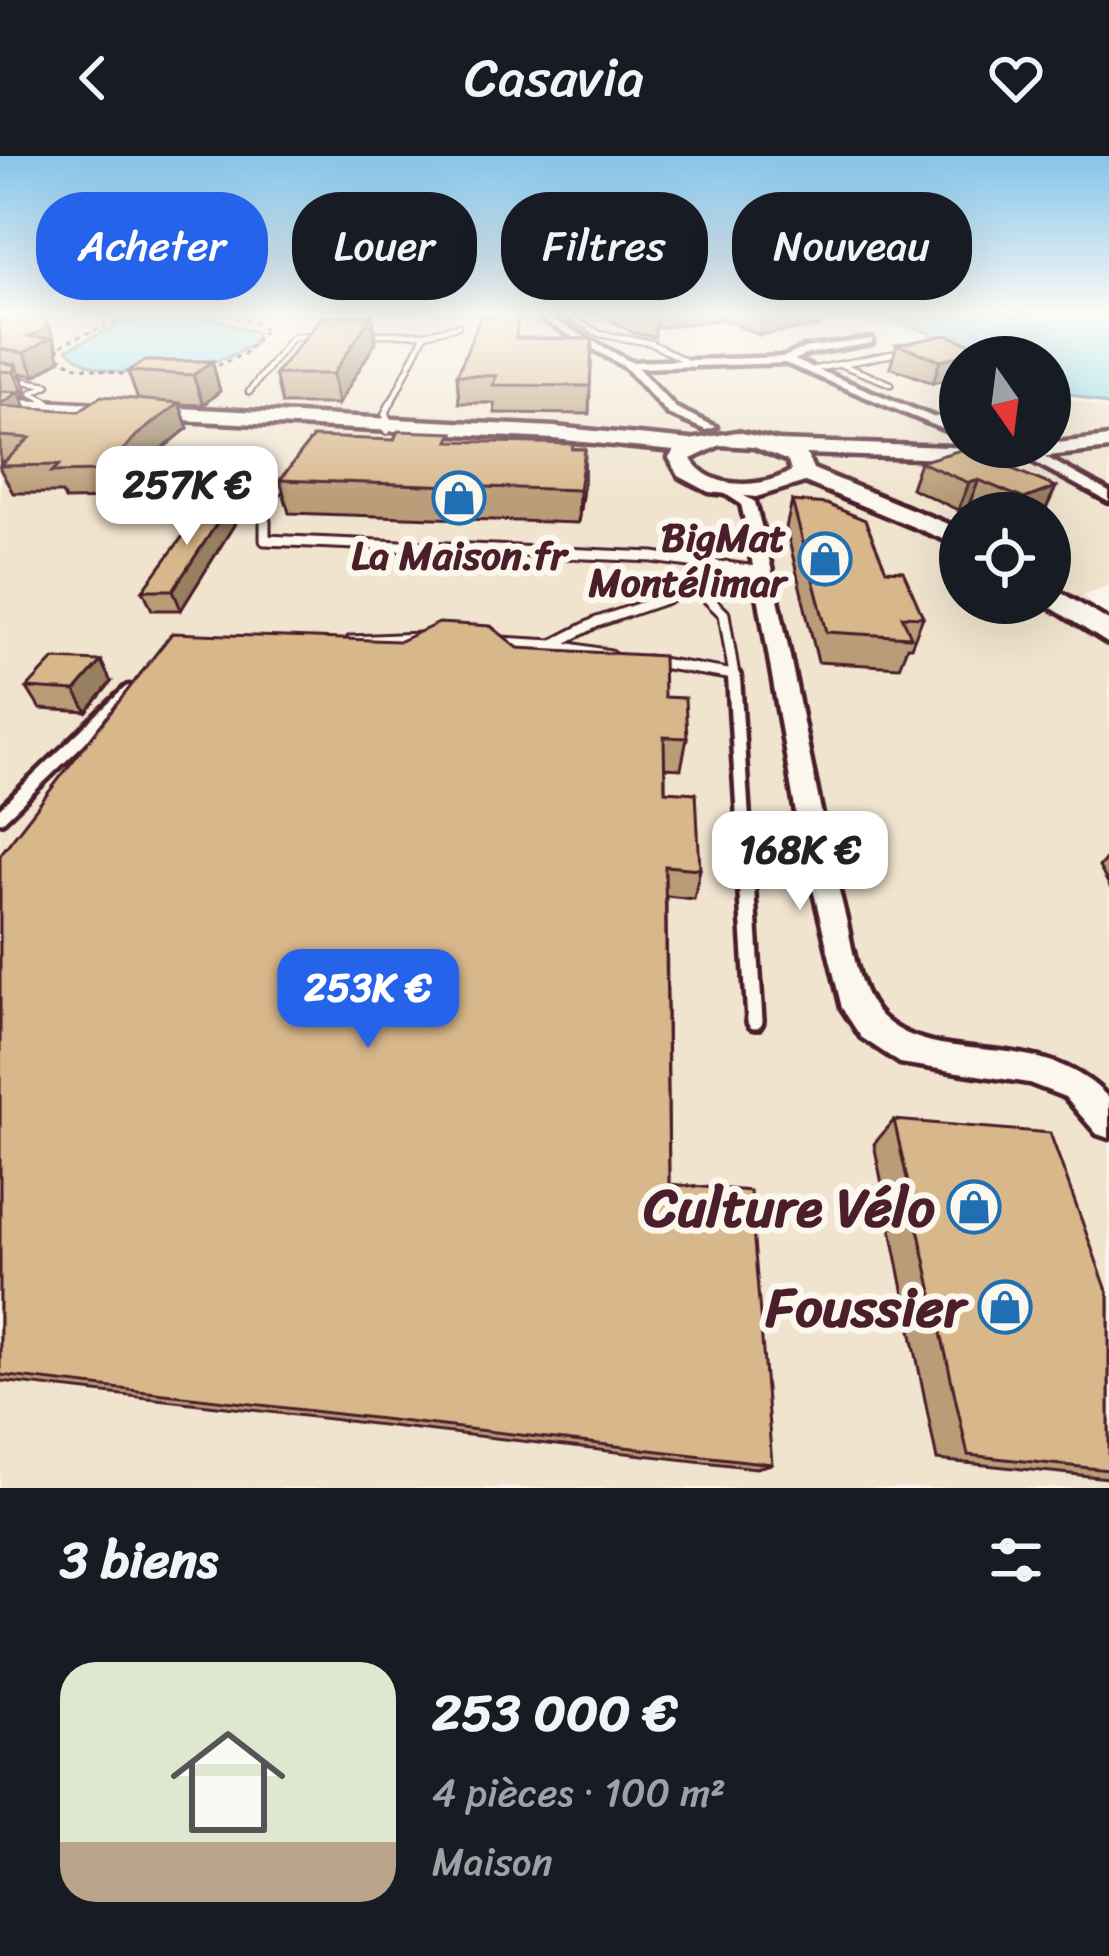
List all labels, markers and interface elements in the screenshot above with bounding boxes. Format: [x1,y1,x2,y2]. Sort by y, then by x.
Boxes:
text: Casavia [465,30,644,126]
icon: back [60,45,126,111]
icon: heart [983,45,1049,111]
chip: Acheter [36,192,268,300]
chip: Louer [292,192,477,300]
chip: Filtres [501,192,708,300]
chip: Nouveau [732,192,972,300]
north arrow [939,336,1071,468]
map controls [939,336,1071,624]
pin: 257K € [89,446,285,548]
text: 257K € [123,450,251,519]
shop icon: La Maison.fr [431,470,487,526]
button: locate [939,492,1071,624]
place label: BigMat Montélimar [588,503,789,617]
place label: La Maison.fr [352,521,569,590]
shop icon: BigMat Montélimar [797,531,853,587]
pin: 168K € [702,811,898,913]
text: 168K € [739,815,861,884]
pin: 253K € [270,949,466,1051]
text: 253K € [304,953,432,1022]
place label: Culture Vélo [643,1160,936,1256]
shop icon: Culture Vélo [946,1179,1002,1235]
place label: Foussier [765,1260,970,1356]
shop icon: Foussier [977,1279,1033,1335]
text: 3 biens [60,1515,218,1605]
icon: filters [983,1527,1049,1593]
text: 253 000 € [432,1668,678,1758]
icon: home [156,1710,300,1854]
text: 4 pièces · 100 m² [432,1758,726,1827]
text: Maison [432,1827,552,1896]

